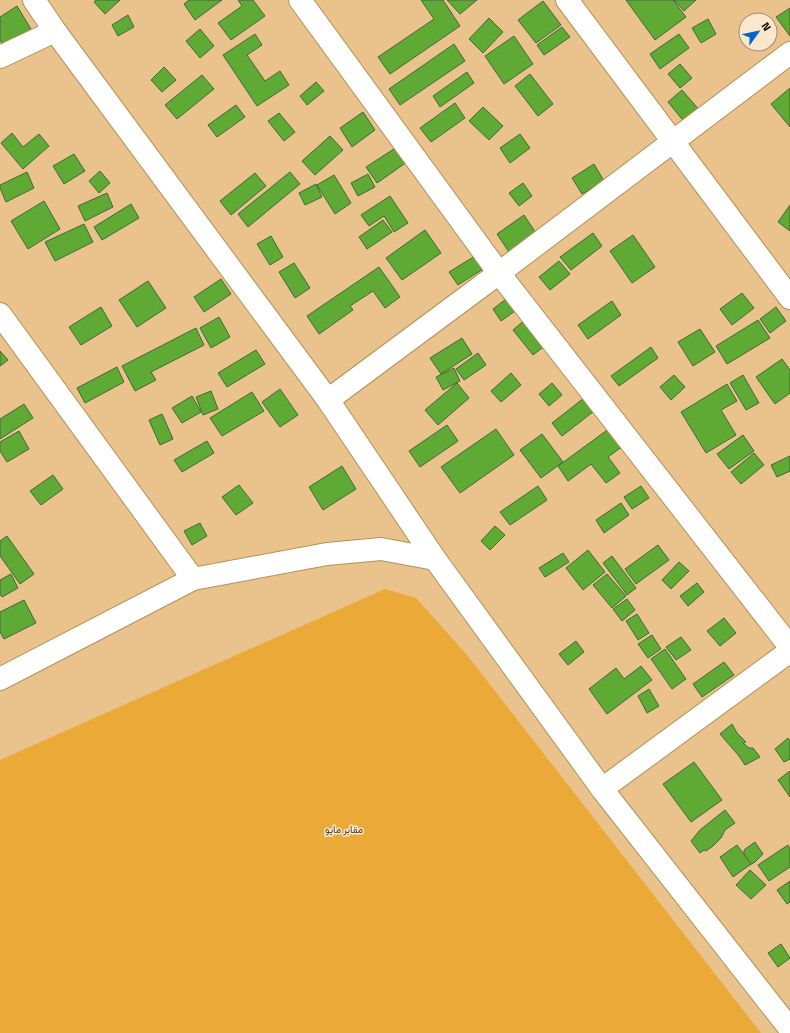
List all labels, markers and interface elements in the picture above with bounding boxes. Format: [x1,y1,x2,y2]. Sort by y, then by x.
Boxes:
north arrow [738,12,778,52]
text: N [758,19,775,34]
park label: مقابر مايو [325,822,363,837]

